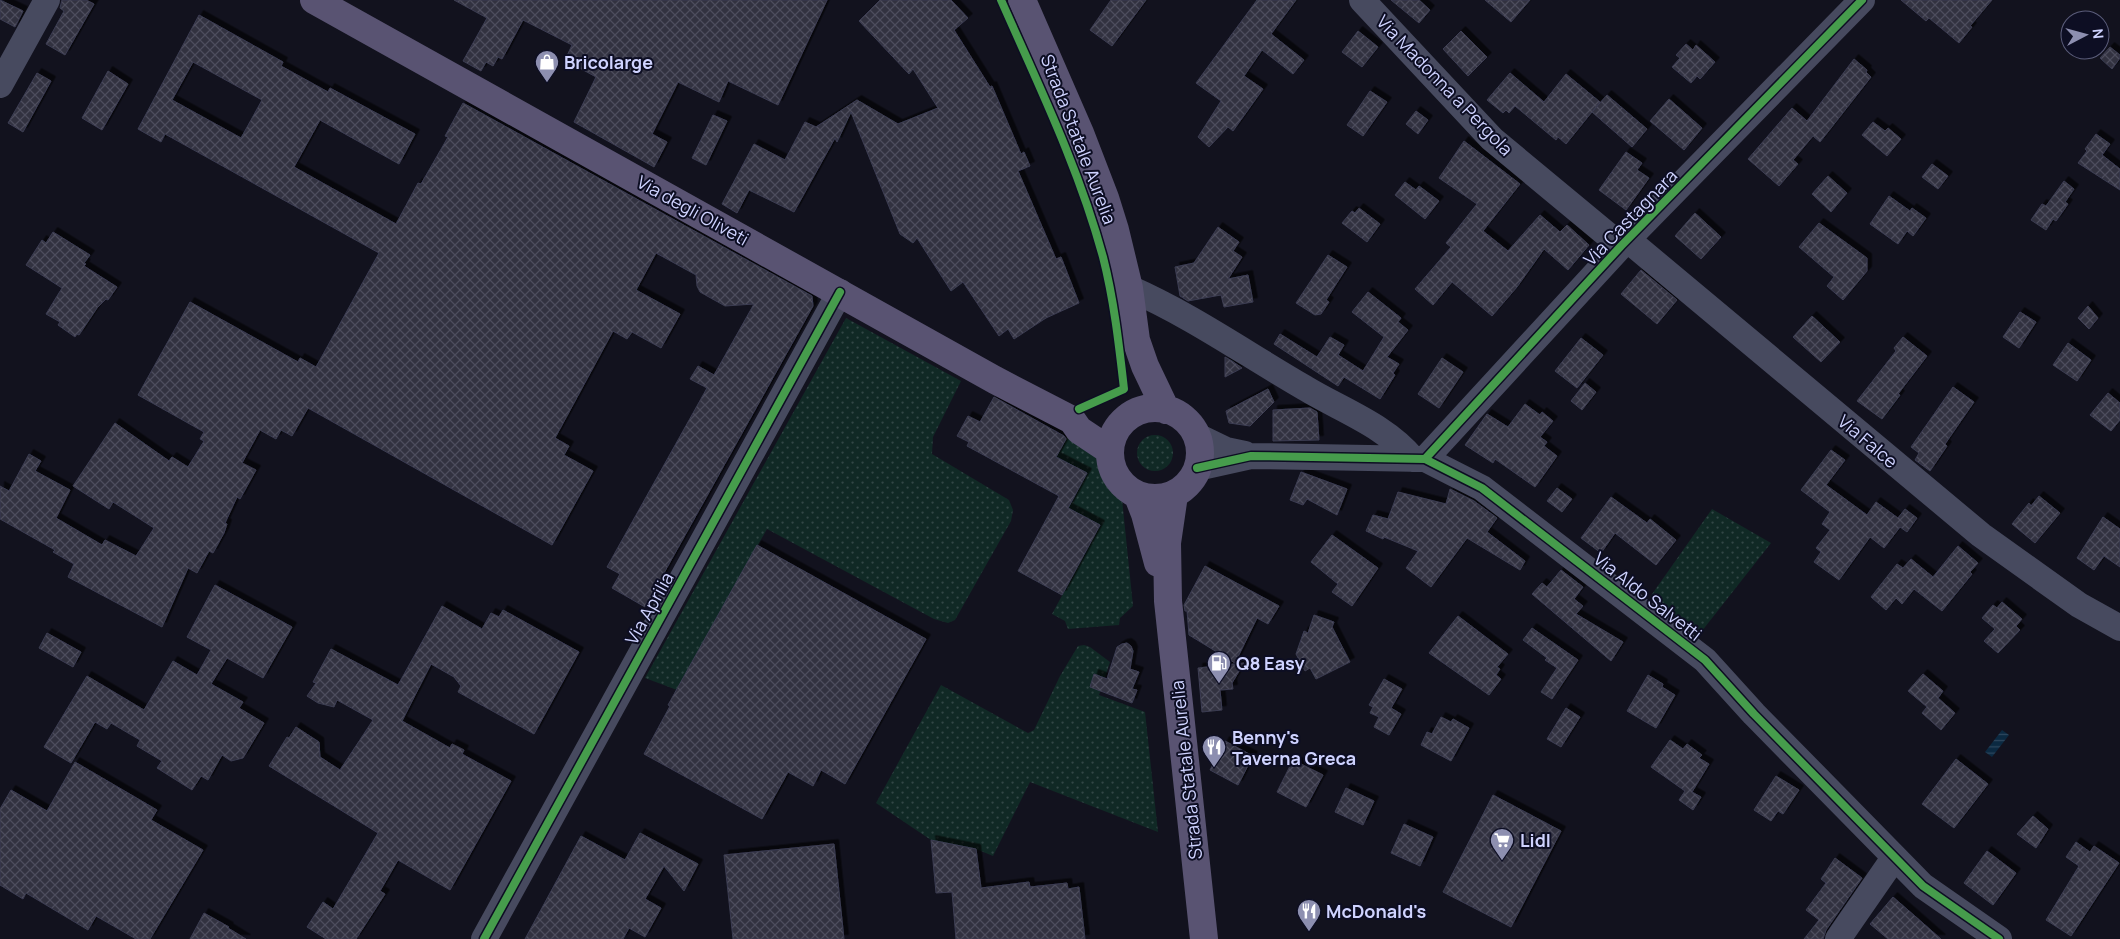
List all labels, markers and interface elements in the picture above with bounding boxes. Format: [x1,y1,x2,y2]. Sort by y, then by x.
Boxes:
street label: Via Madonna a Pergola [1372,10,1518,160]
north arrow [2060,10,2110,60]
text: N [2088,28,2108,40]
shop icon: Bricolarge [534,49,560,83]
place label: Bricolarge [564,50,653,74]
street label: Strada Statale Aurelia [1036,51,1122,227]
street label: Via Castagnara [1578,164,1682,270]
street label: Via degli Oliveti [633,169,753,251]
street label: Via Falce [1833,409,1903,473]
street label: Via Aldo Salvetti [1589,546,1707,646]
street label: Via Aprilia [619,567,679,649]
fuel station icon: Q8 Easy [1206,650,1232,684]
place label: Q8 Easy [1236,651,1304,675]
street label: Strada Statale Aurelia [1165,679,1207,861]
place label: Benny's Taverna Greca [1232,725,1356,770]
restaurant icon: Benny's Taverna Greca [1201,734,1227,768]
supermarket icon: Lidl [1489,827,1515,861]
place label: Lidl [1520,828,1551,852]
restaurant icon: McDonald's [1296,898,1322,932]
place label: McDonald's [1326,899,1427,923]

